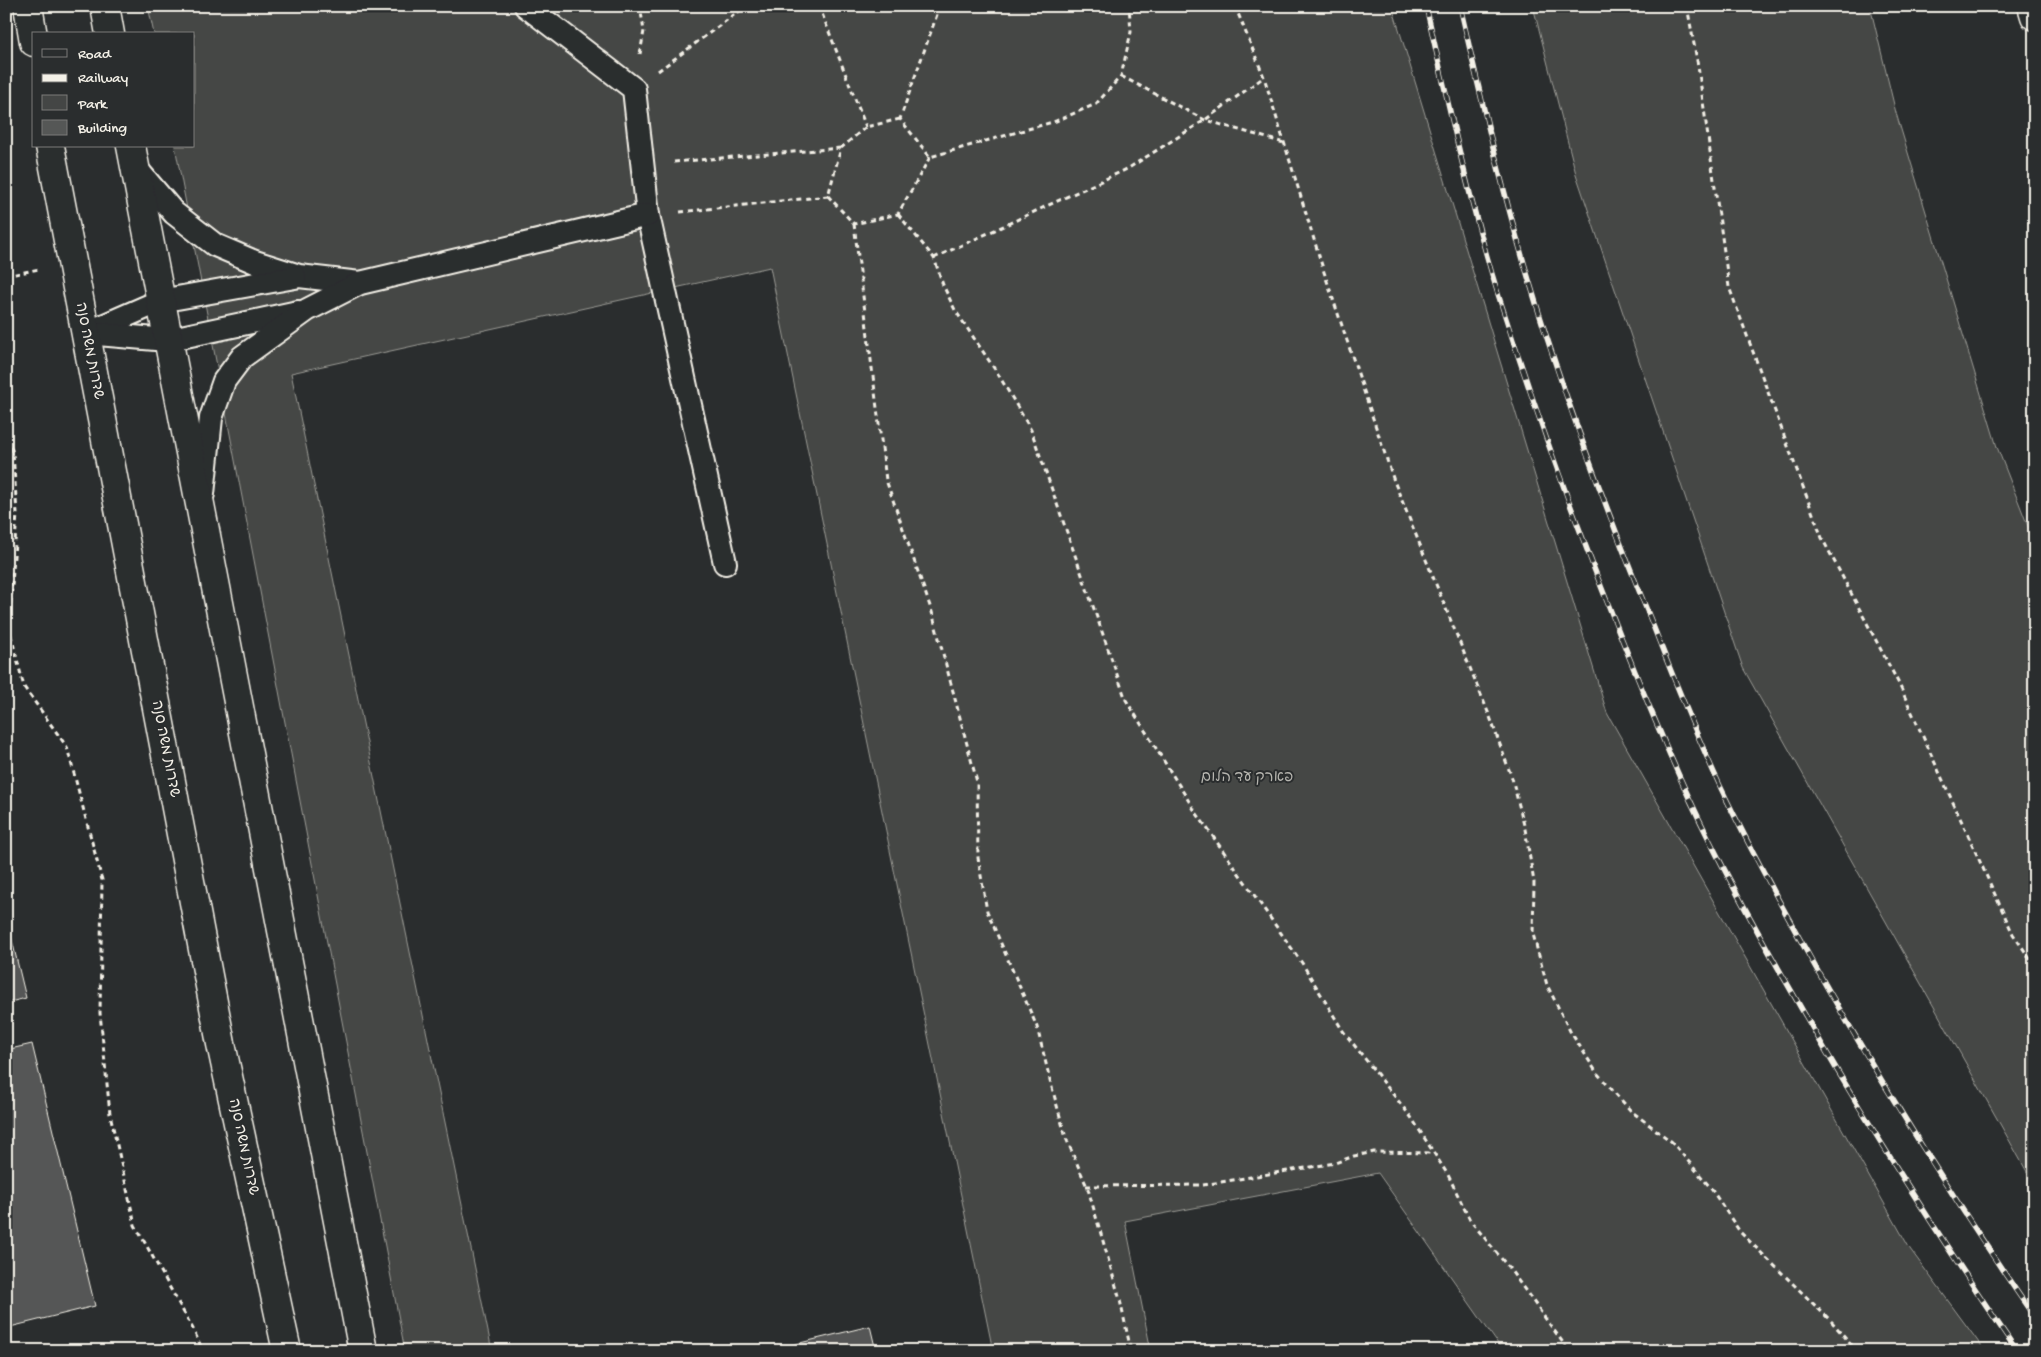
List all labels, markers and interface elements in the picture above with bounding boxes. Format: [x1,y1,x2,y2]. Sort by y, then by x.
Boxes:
legend [32,32,195,148]
text: Road [78,46,112,64]
text: Railway [78,70,129,88]
text: Park [77,96,108,114]
text: Building [77,120,127,138]
street label: שדרות משה סנה [71,301,107,401]
street label: שדרות משה סנה [147,699,183,799]
park label: פארק עד הלום [1201,768,1293,787]
street label: שדרות משה סנה [224,1097,262,1197]

